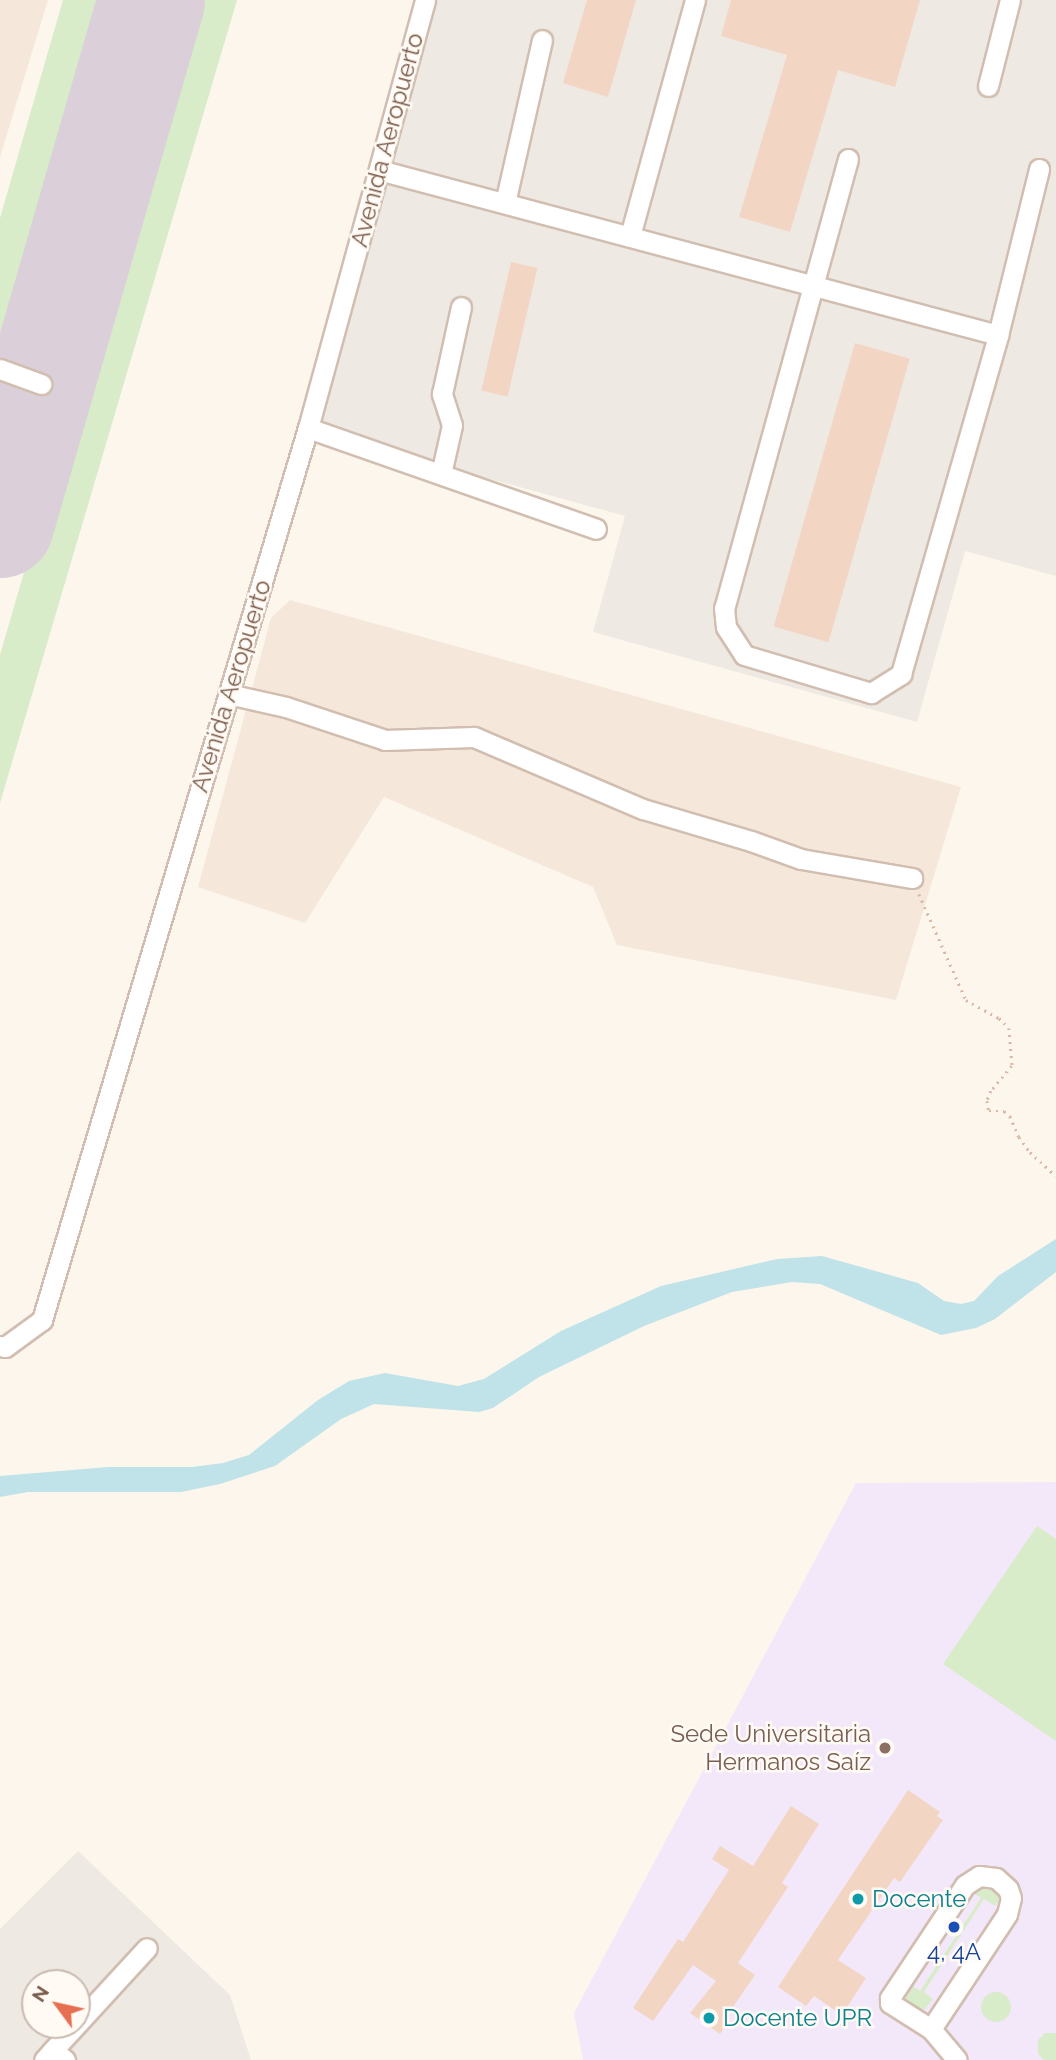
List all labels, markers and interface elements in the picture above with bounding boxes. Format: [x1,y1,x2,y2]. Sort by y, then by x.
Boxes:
street label: Avenida Aeropuerto [344,29,430,251]
street label: Avenida Aeropuerto [185,576,277,796]
place label: Sede Universitaria Hermanos Saíz [670,1720,871,1776]
marker: Sede Universitaria Hermanos Saíz [877,1740,893,1756]
place label: Docente [872,1885,966,1913]
marker: Docente [850,1891,866,1907]
marker: 4, 4A [946,1919,962,1935]
place label: 4, 4A [927,1938,981,1966]
north arrow [21,1969,91,2039]
text: N [27,1982,53,2006]
place label: Docente UPR [723,2004,872,2032]
marker: Docente UPR [701,2010,717,2026]

